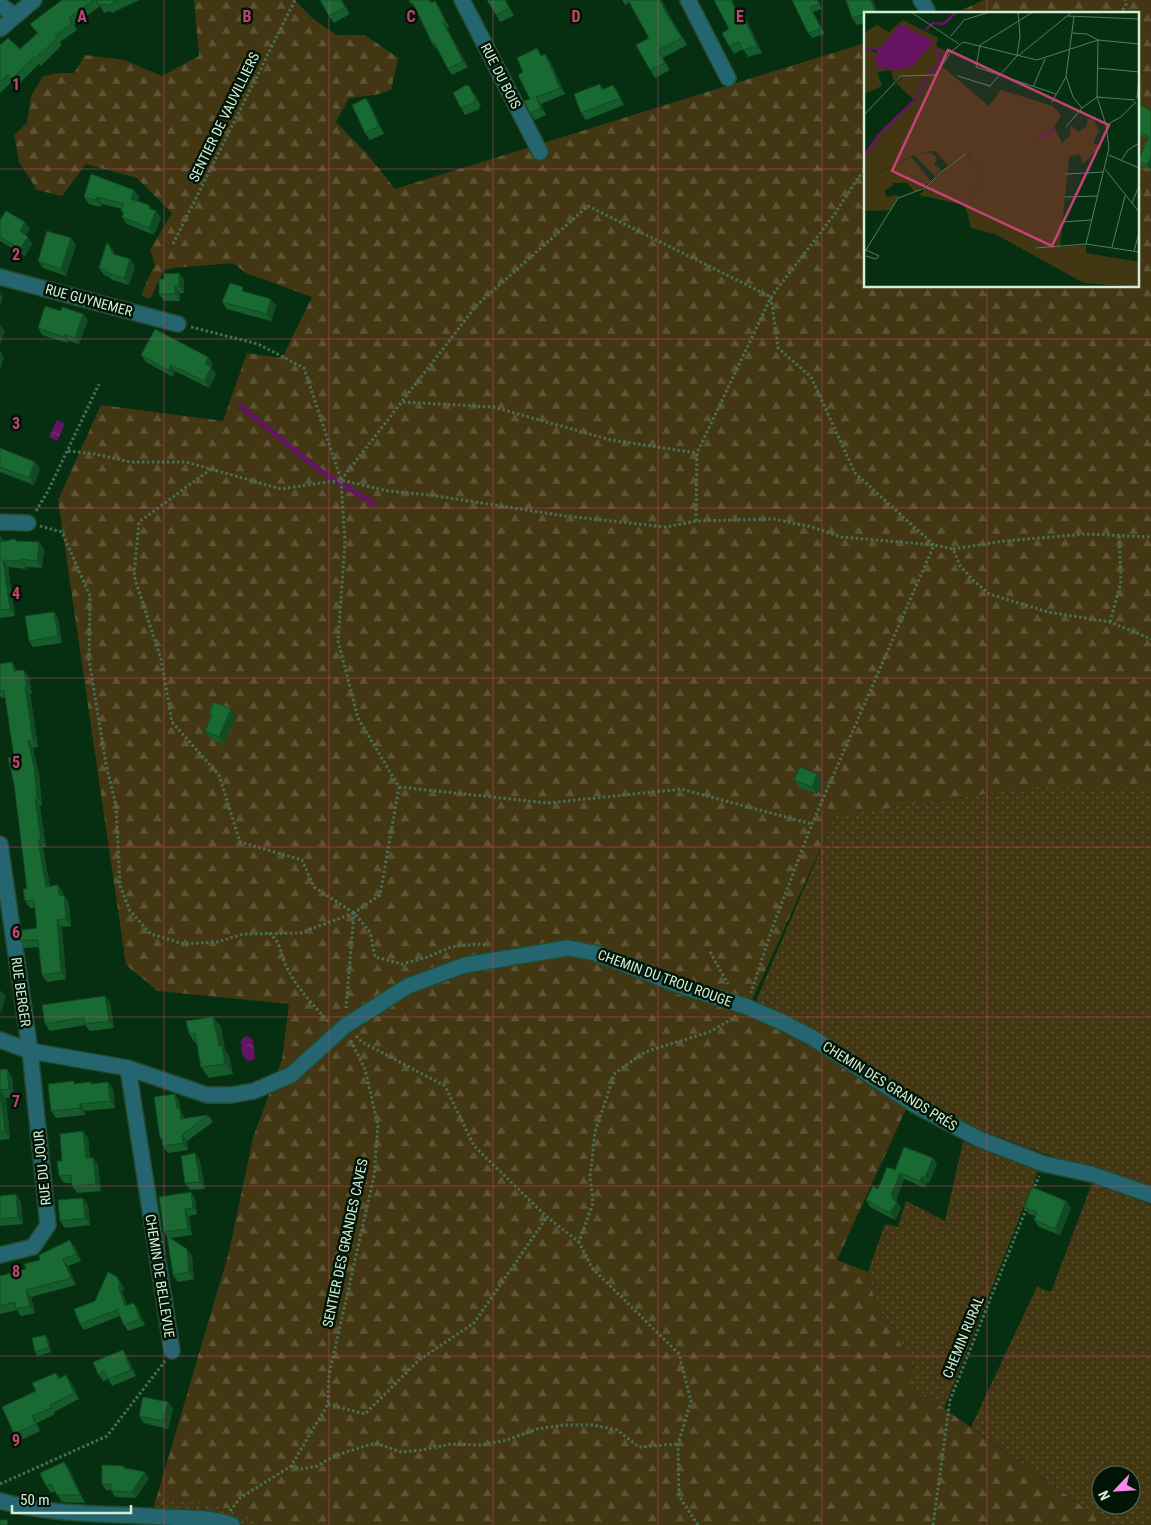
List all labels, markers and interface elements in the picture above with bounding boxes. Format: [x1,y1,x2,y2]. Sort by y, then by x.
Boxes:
text: A [77,7,87,26]
text: B [243,7,252,26]
text: C [406,7,416,26]
text: D [571,7,581,26]
text: E [736,7,744,26]
inset map [864,12,1138,288]
street label: RUE DU BOIS [478,41,524,111]
street label: SENTIER DE VAUVILLIERS [186,50,262,184]
text: 1 [12,75,20,94]
text: 2 [12,245,20,264]
street label: RUE GUYNEMER [44,281,135,319]
text: 3 [12,414,20,433]
text: 4 [12,584,20,603]
text: 5 [12,753,20,772]
text: 6 [12,923,20,942]
street label: CHEMIN DU TROU ROUGE [596,946,734,1010]
street label: RUE BERGER [8,956,34,1028]
street label: CHEMIN DES GRANDS PRÉS [820,1037,961,1134]
text: 7 [12,1092,20,1111]
street label: RUE DU JOUR [30,1129,54,1206]
street label: SENTIER DES GRANDES CAVES [319,1157,371,1329]
street label: CHEMIN DE BELLEVUE [142,1213,178,1339]
text: 8 [12,1262,20,1281]
street label: CHEMIN RURAL [939,1293,987,1380]
text: 9 [12,1431,20,1450]
north arrow [1091,1465,1141,1515]
scale bar [12,1482,131,1514]
text: N [1095,1488,1113,1503]
text: 50 m [20,1491,50,1509]

